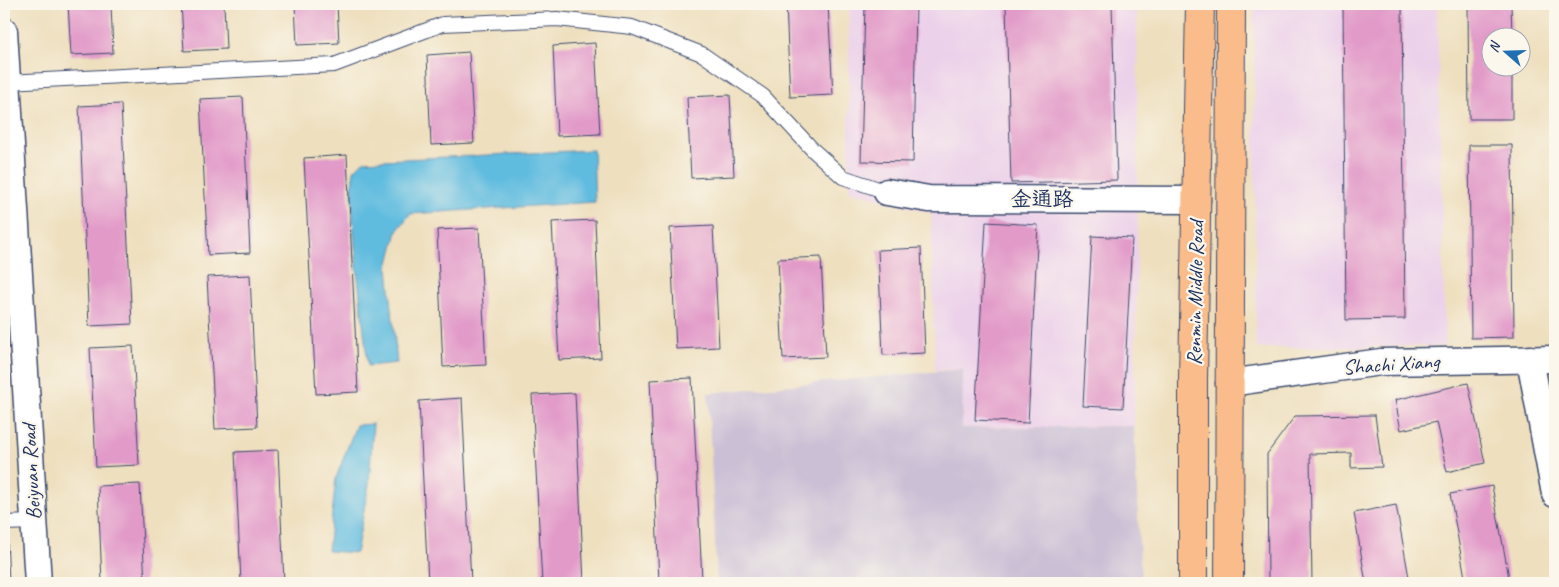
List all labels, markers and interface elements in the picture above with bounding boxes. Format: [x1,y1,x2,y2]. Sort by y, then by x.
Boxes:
north arrow [1482,28,1532,78]
text: N [1485,39,1505,55]
street label: 金通路 [1011,186,1074,212]
street label: Renmin Middle Road [1181,217,1209,366]
street label: Shachi Xiang [1342,348,1442,380]
street label: Beiyuan Road [15,421,46,520]

